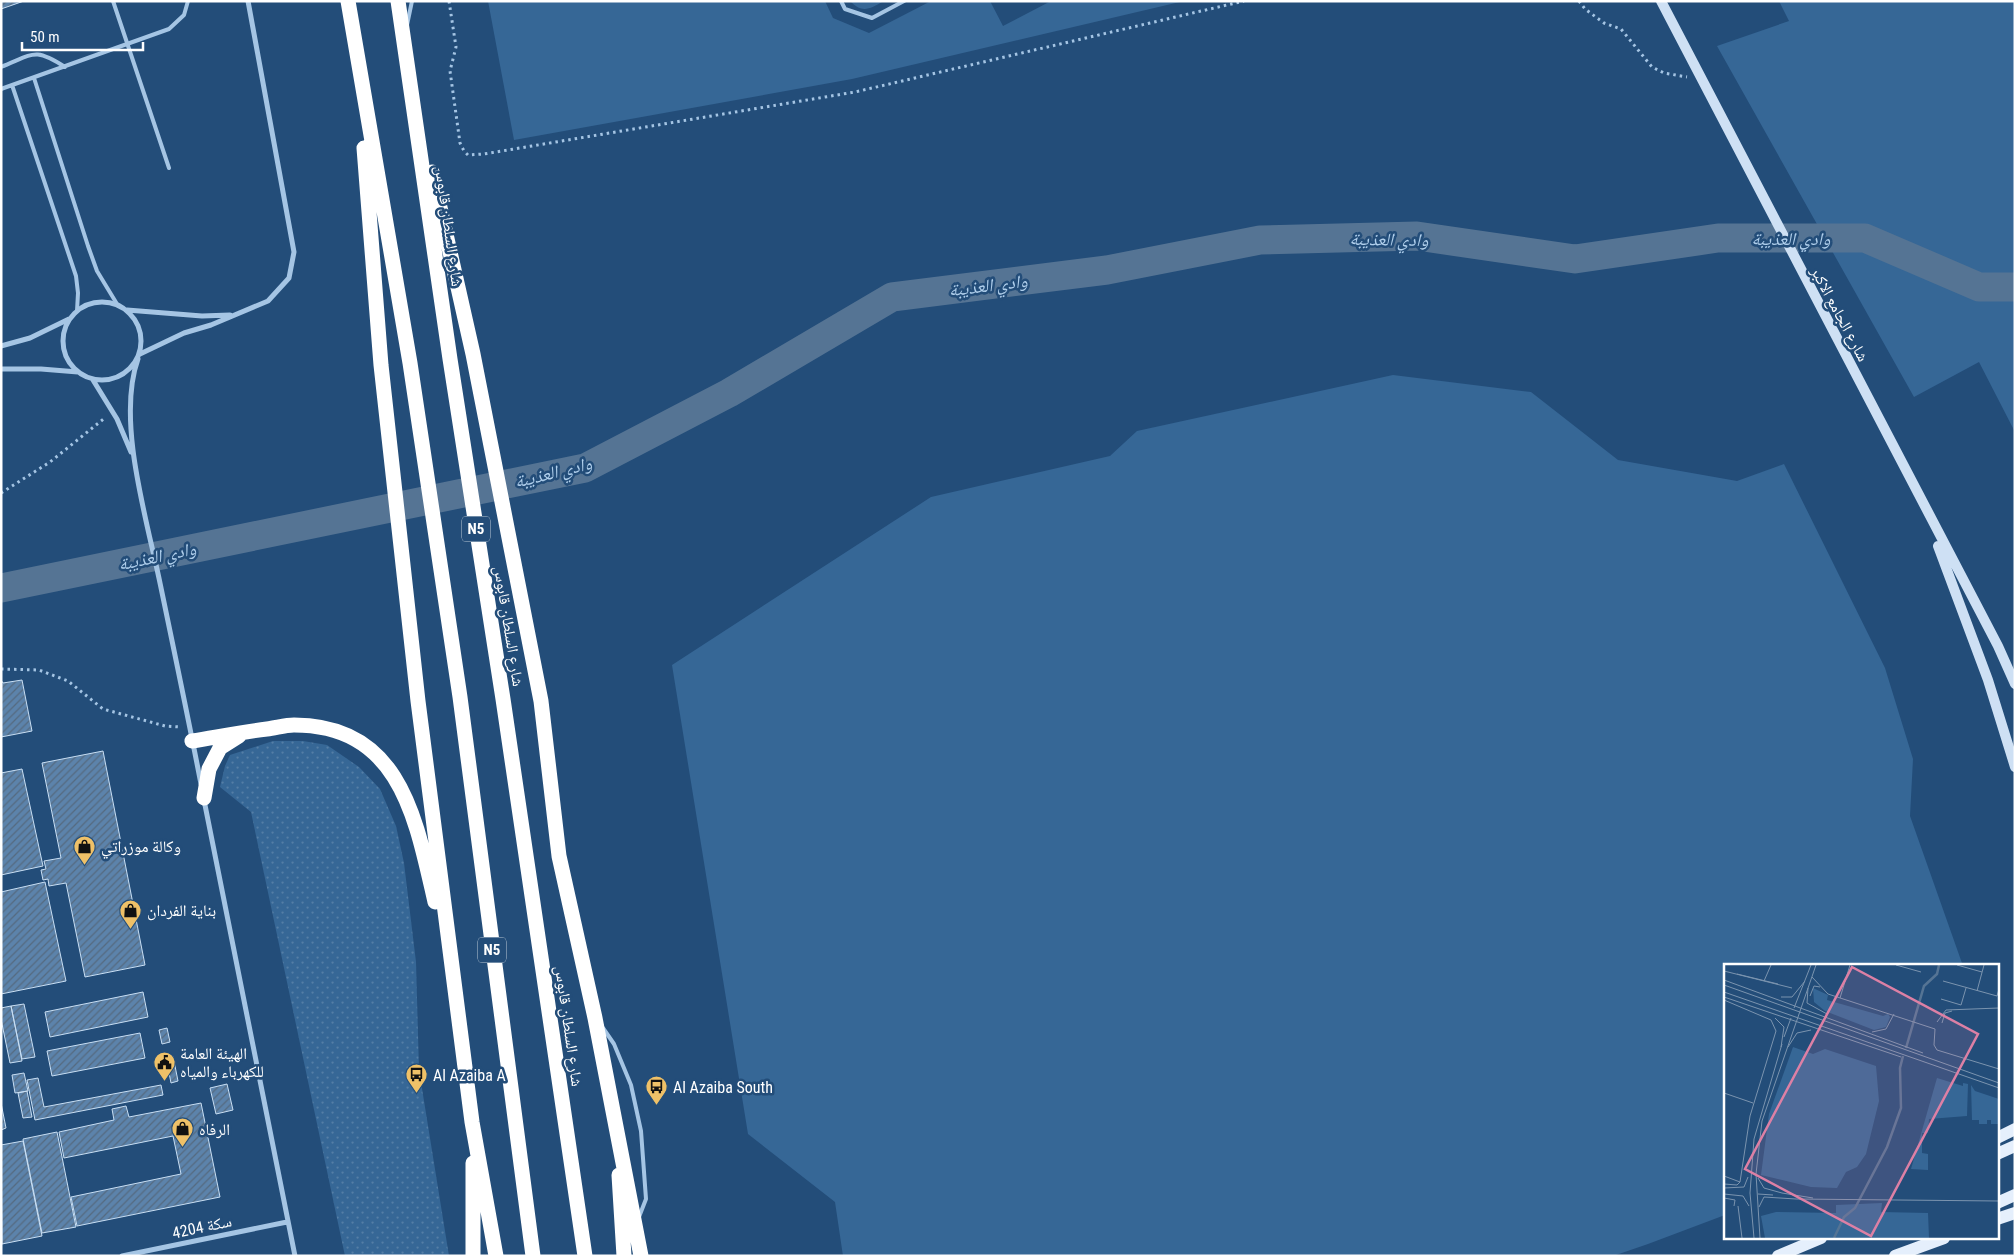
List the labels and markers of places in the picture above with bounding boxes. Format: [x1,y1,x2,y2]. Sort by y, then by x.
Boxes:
shop icon: وكالة موزراتي [73,834,97,865]
place label: وكالة موزراتي [101,837,181,859]
shop icon: بناية الفردان [119,898,143,929]
place label: بناية الفردان [147,901,216,921]
place label: الهيئة العامة للكهرباء والمياه [180,1044,264,1081]
public building icon: الهيئة العامة للكهرباء والمياه [152,1050,176,1081]
bus stop icon: Al Azaiba A [405,1063,429,1094]
place label: Al Azaiba A [433,1066,506,1085]
bus stop icon: Al Azaiba South [645,1075,669,1106]
place label: Al Azaiba South [673,1078,773,1097]
shop icon: الرفاه [171,1117,195,1148]
place label: الرفاه [199,1120,230,1139]

